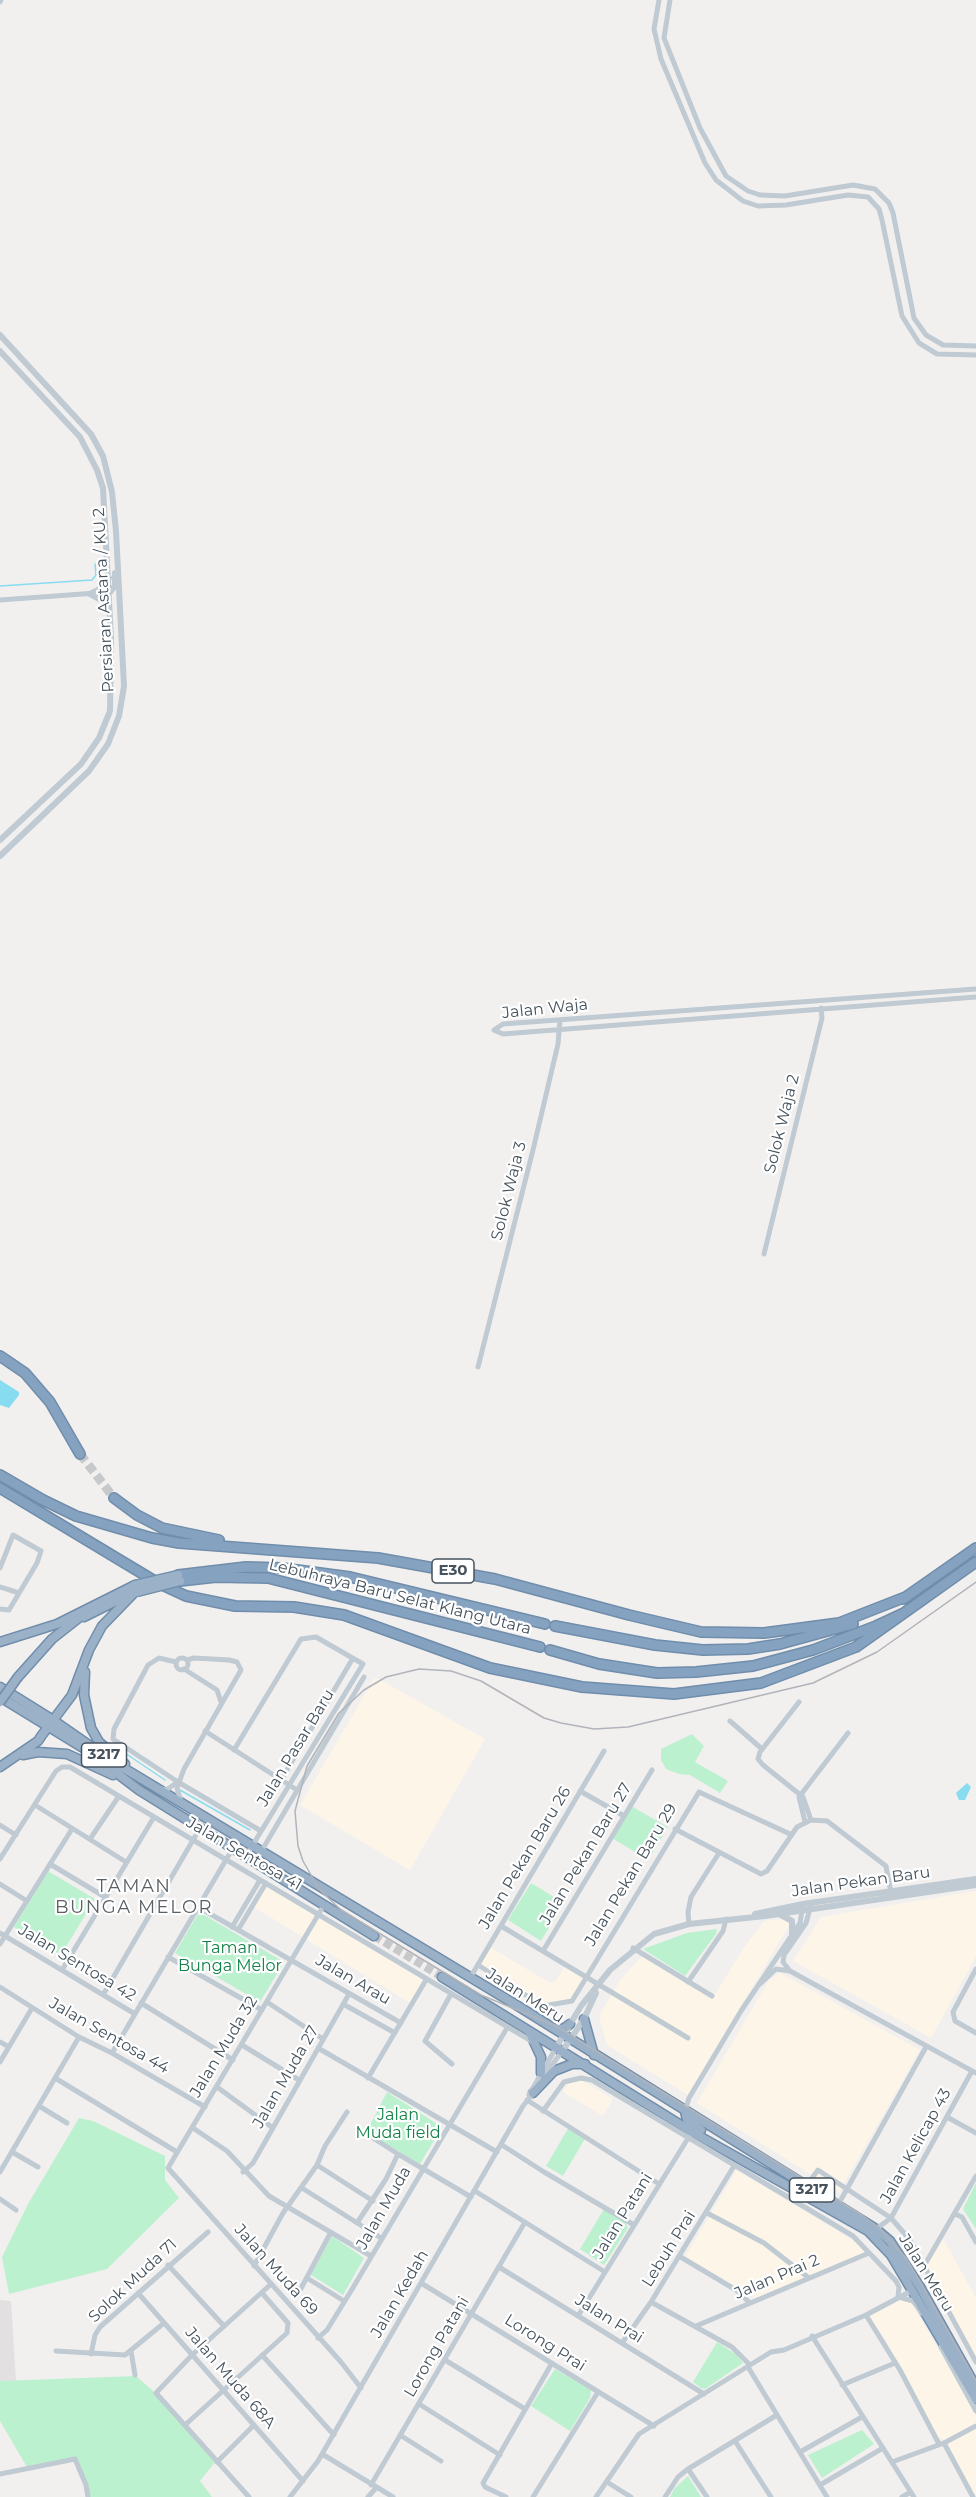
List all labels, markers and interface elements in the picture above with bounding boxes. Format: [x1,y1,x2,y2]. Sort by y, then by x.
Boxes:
street label: Persiaran Astana / KU 2 [90,507,118,693]
street label: Jalan Waja [501,995,589,1023]
street label: Solok Waja 2 [760,1072,804,1176]
street label: Solok Waja 3 [487,1140,531,1242]
street label: Lebuhraya Baru Selat Klang Utara [267,1555,533,1639]
road number: E30 [432,1559,474,1583]
street label: Jalan Pasar Baru [253,1686,339,1810]
road number: 3217 [82,1743,126,1767]
street label: Jalan Pekan Baru 27 [536,1779,636,1929]
street label: Jalan Pekan Baru 26 [475,1783,575,1933]
street label: Jalan Pekan Baru 29 [581,1800,681,1950]
street label: Jalan Sentosa 41 [183,1813,305,1895]
street label: Jalan Pekan Baru [791,1863,931,1901]
district label: TAMAN BUNGA MELOR [55,1876,213,1918]
street label: Jalan Sentosa 42 [15,1920,139,2006]
park label: Taman Bunga Melor [178,1938,282,1976]
street label: Jalan Arau [312,1951,394,2009]
street label: Jalan Meru [482,1964,568,2028]
street label: Jalan Muda 32 [186,1993,262,2101]
street label: Jalan Sentosa 44 [46,1994,172,2078]
street label: Jalan Muda 27 [249,2022,323,2132]
street label: Jalan Kelicap 43 [876,2085,956,2207]
park label: Jalan Muda field [355,2105,441,2143]
street label: Jalan Muda [353,2163,415,2253]
street label: Jalan Patani [589,2170,657,2262]
road number: 3217 [790,2178,834,2202]
street label: Lebuh Prai [638,2207,700,2291]
street label: Jalan Muda 69 [230,2220,322,2320]
street label: Jalan Meru [894,2230,958,2316]
street label: Solok Muda 71 [85,2235,181,2327]
street label: Jalan Kedah [367,2247,433,2341]
street label: Jalan Prai 2 [732,2251,822,2303]
street label: Jalan Prai [571,2290,647,2348]
street label: Lorong Patani [400,2293,474,2401]
street label: Lorong Prai [501,2310,589,2376]
street label: Jalan Muda 68A [181,2323,279,2433]

